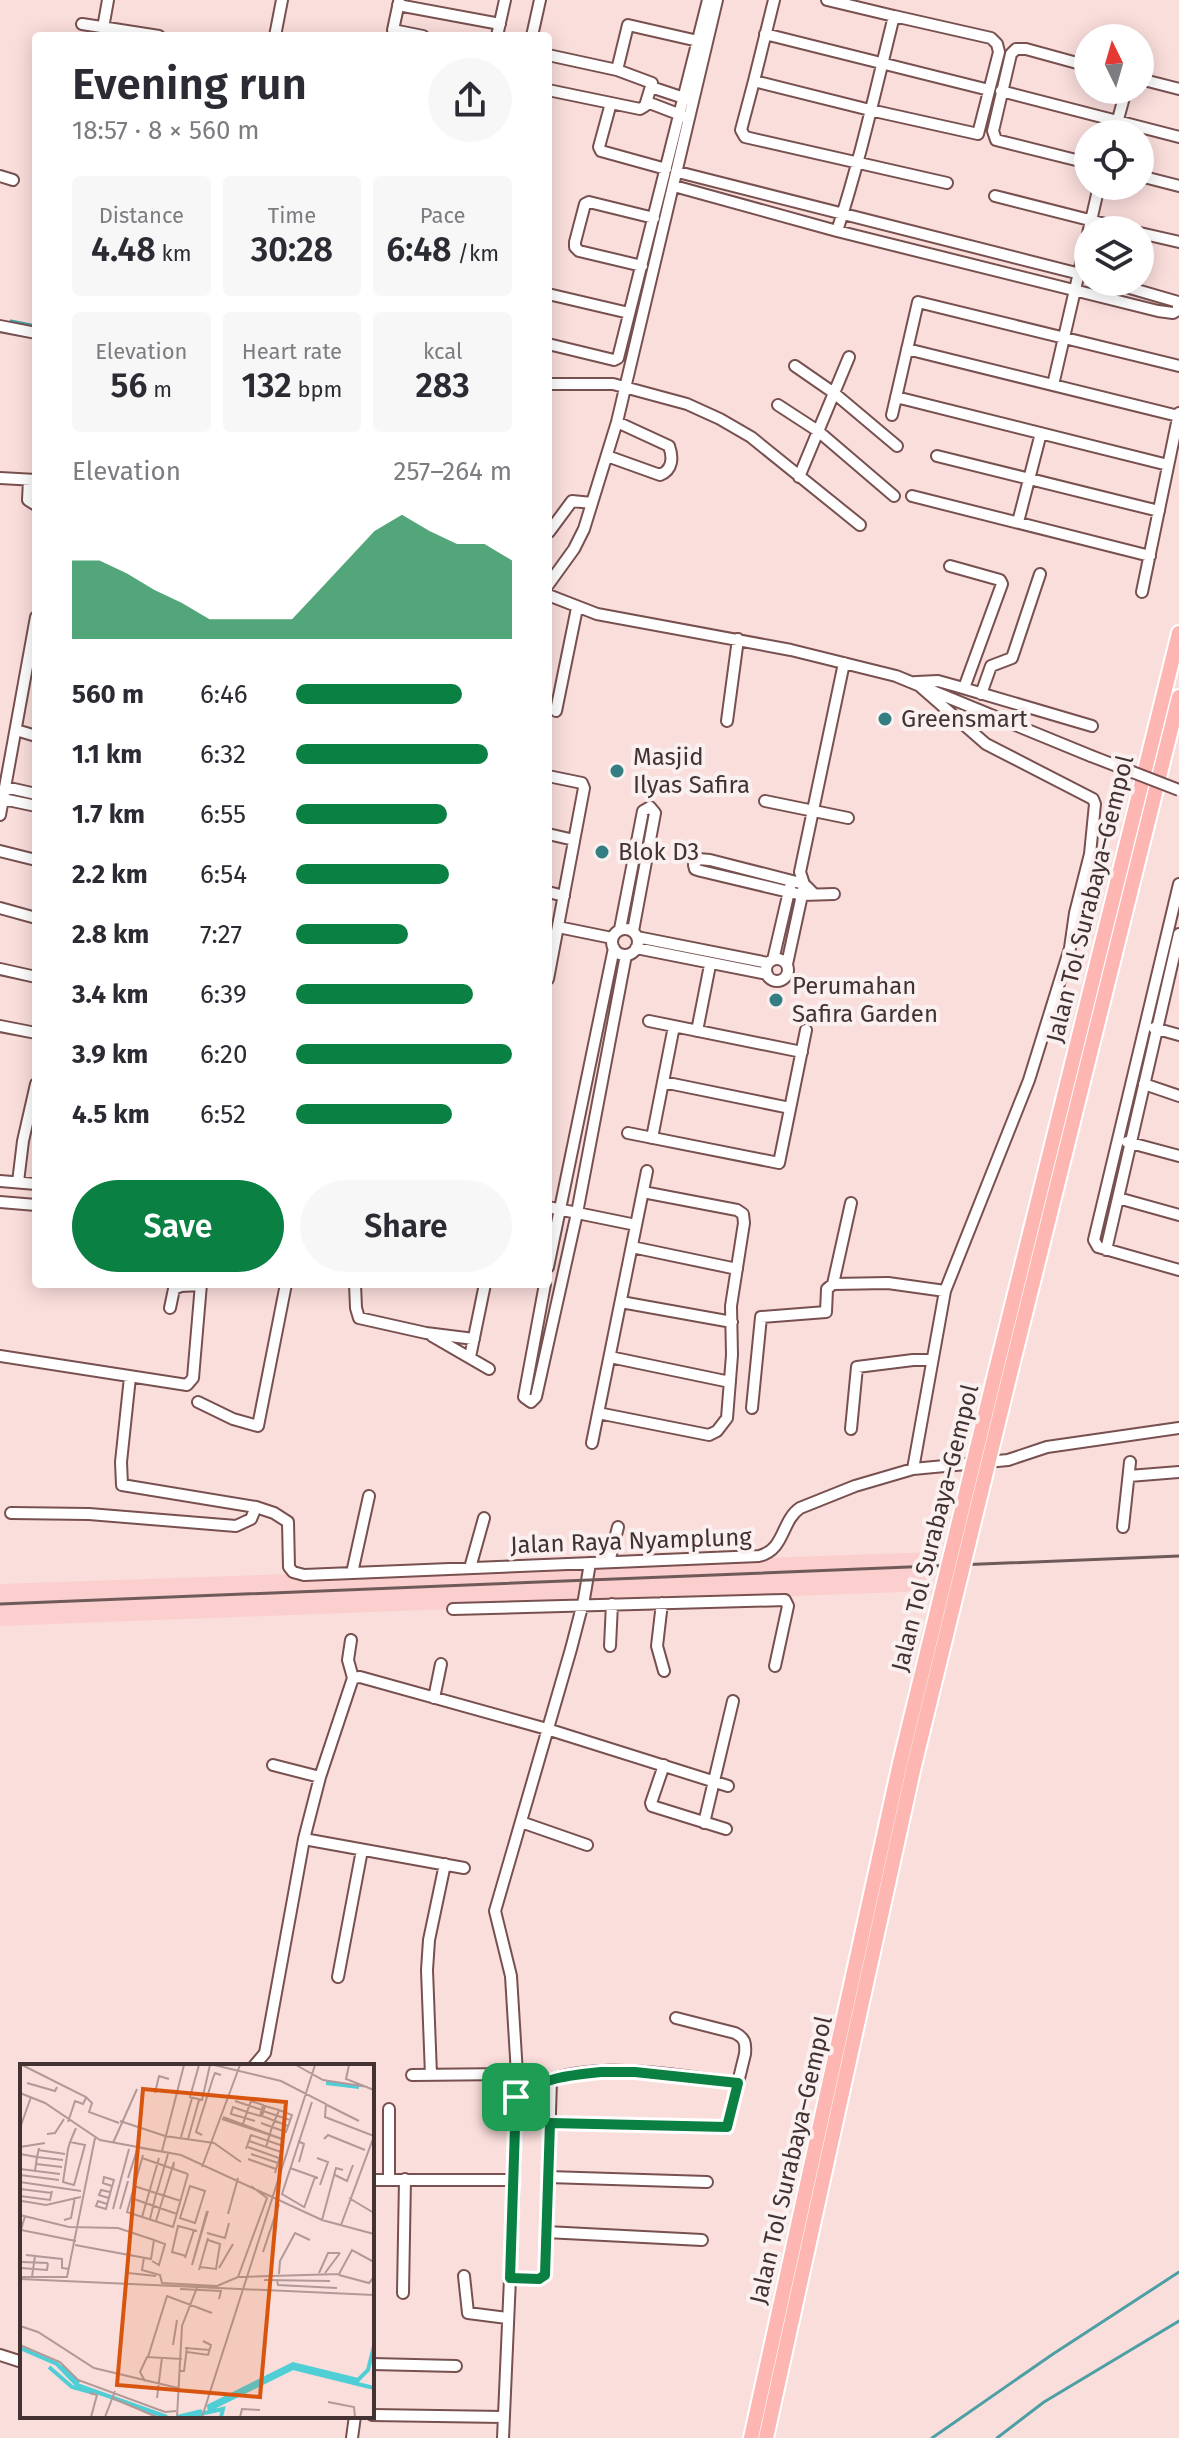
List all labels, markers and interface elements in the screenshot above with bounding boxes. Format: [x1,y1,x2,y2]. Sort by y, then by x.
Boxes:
north arrow [1074,24,1154,104]
map controls [1074,24,1154,296]
text: Evening run [72,58,307,111]
button: share [428,58,512,142]
text: 18:57 · 8 × 560 m [72,115,260,146]
button: locate [1074,120,1154,200]
text: Distance [99,202,184,229]
text: Time [268,202,316,229]
text: Pace [420,202,465,229]
button: layers [1074,216,1154,296]
text: 4.48 [91,229,156,270]
text: 30:28 [251,229,333,270]
text: 6:48 [386,229,452,270]
text: km [156,240,192,267]
text: /km [452,240,499,267]
text: Elevation [95,338,187,365]
text: Heart rate [242,338,342,365]
text: kcal [423,338,462,365]
text: 56 [111,365,147,406]
text: 132 [242,365,292,406]
text: 283 [415,365,470,406]
text: m [147,376,172,403]
text: bpm [292,376,342,403]
text: Elevation [72,456,181,487]
text: 257–264 m [394,456,512,487]
text: 560 m [72,679,144,710]
text: 6:46 [200,679,248,710]
place label: Greensmart [901,705,1028,733]
marker: Greensmart [876,710,894,728]
text: 1.1 km [72,739,142,770]
text: 6:32 [200,739,246,770]
place label: Masjid Ilyas Safira [633,743,750,799]
street label: Jalan Tol Surabaya–Gempol [1041,752,1139,1046]
marker: Masjid Ilyas Safira [608,762,626,780]
text: 1.7 km [72,799,145,830]
text: 6:55 [200,799,246,830]
place label: Blok D3 [618,838,699,866]
marker: Blok D3 [593,843,611,861]
text: 2.2 km [72,859,148,890]
text: 6:54 [200,859,247,890]
text: 2.8 km [72,919,149,950]
text: 7:27 [200,919,242,950]
place label: Perumahan Safira Garden [792,972,938,1028]
text: 3.4 km [72,979,148,1010]
text: 6:39 [200,979,247,1010]
marker: Perumahan Safira Garden [767,991,785,1009]
text: 3.9 km [72,1039,148,1070]
text: 6:20 [200,1039,247,1070]
text: 4.5 km [72,1099,150,1130]
text: 6:52 [200,1099,246,1130]
button: Save [72,1180,284,1272]
button: Share [300,1180,512,1272]
street label: Jalan Tol Surabaya–Gempol [886,1381,984,1675]
street label: Jalan Raya Nyamplung [510,1523,753,1559]
street label: Jalan Tol Surabaya–Gempol [744,2013,838,2307]
pin [482,2063,550,2131]
inset map [20,2064,374,2418]
icon: arrive [494,2075,538,2119]

